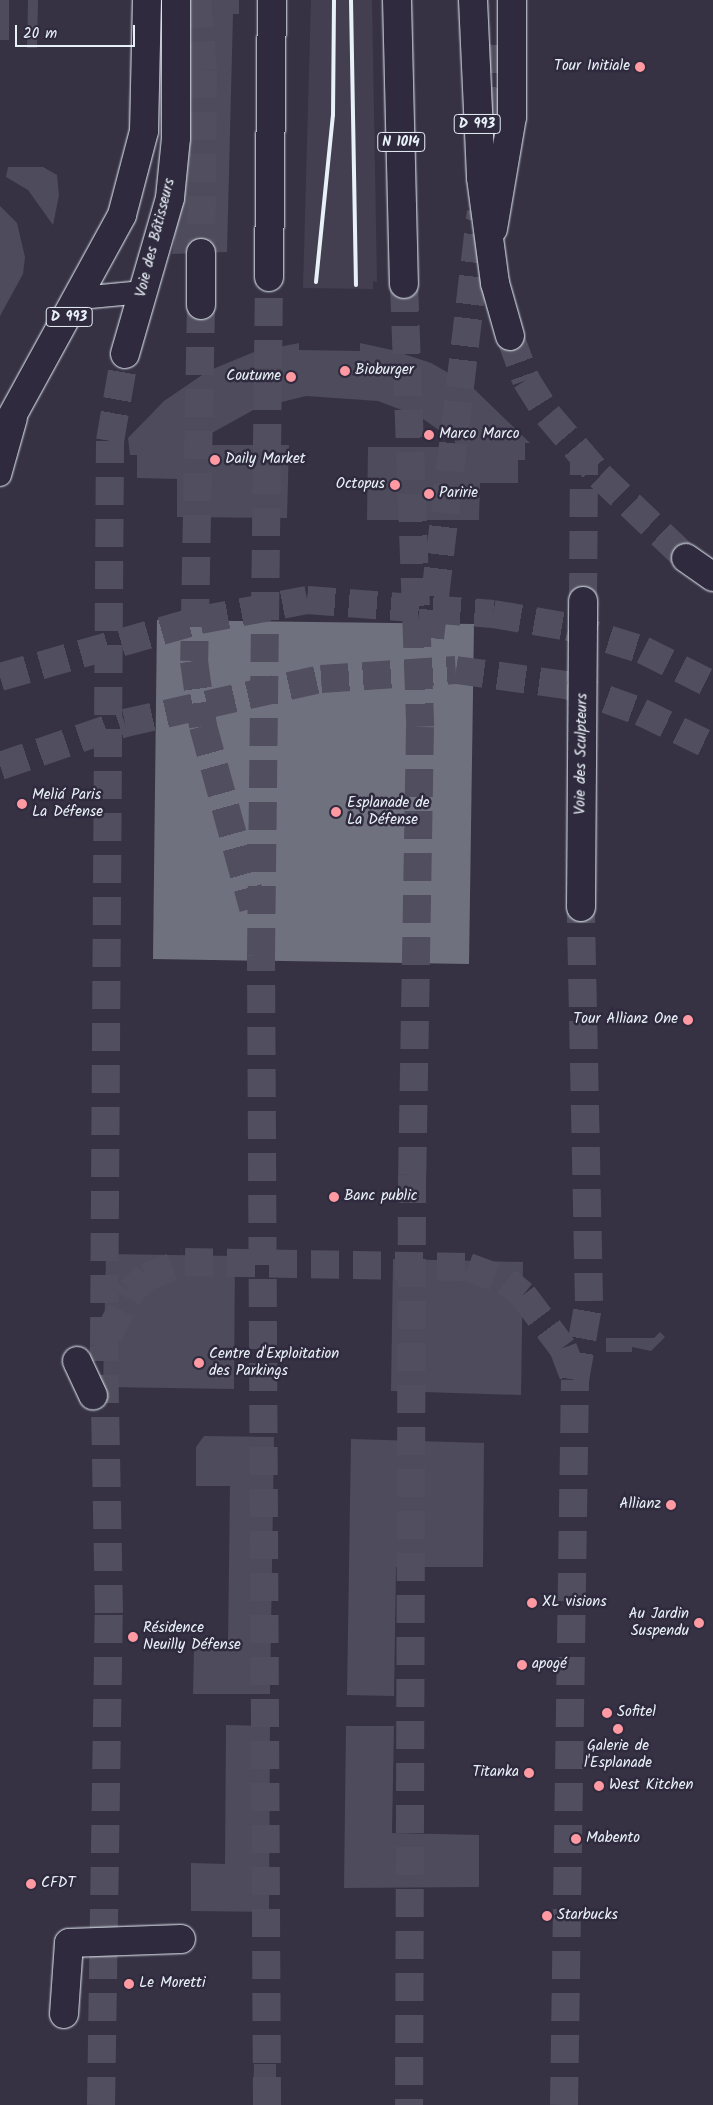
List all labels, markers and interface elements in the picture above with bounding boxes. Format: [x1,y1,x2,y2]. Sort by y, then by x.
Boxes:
scale bar [18,15,138,47]
text: 20 m [23,22,57,46]
place label: Tour Initiale [554,58,630,76]
marker: Tour Initiale [634,61,646,73]
road number: D 993 [453,112,501,136]
road number: N 1014 [377,130,425,154]
street label: Voie des Bâtisseurs [133,177,179,299]
road number: D 993 [45,306,93,328]
place label: Bioburger [355,362,414,380]
marker: Bioburger [339,365,351,377]
place label: Coutume [226,368,281,386]
marker: Coutume [285,371,297,383]
place label: Marco Marco [439,426,520,444]
marker: Marco Marco [423,429,435,441]
place label: Daily Market [225,451,305,469]
marker: Daily Market [209,454,221,466]
place label: Octopus [336,476,385,494]
marker: Octopus [389,479,401,491]
place label: Paririe [439,485,478,503]
marker: Paririe [423,488,435,500]
street label: Voie des Sculpteurs [572,693,592,815]
place label: Meliá Paris La Défense [32,786,103,821]
place label: Esplanade de La Défense [347,794,430,829]
marker: Meliá Paris La Défense [16,798,28,810]
marker: Esplanade de La Défense [329,805,343,819]
place label: Tour Allianz One [573,1011,678,1029]
marker: Tour Allianz One [682,1014,694,1026]
place label: Banc public [344,1188,417,1206]
marker: Banc public [328,1191,340,1203]
place label: Centre d'Exploitation des Parkings [209,1345,339,1380]
marker: Centre d'Exploitation des Parkings [193,1357,205,1369]
place label: Allianz [619,1496,661,1514]
marker: Allianz [665,1499,677,1511]
place label: XL visions [542,1594,607,1612]
marker: XL visions [526,1597,538,1609]
place label: Au Jardin Suspendu [629,1605,689,1640]
marker: Au Jardin Suspendu [693,1617,705,1629]
place label: Résidence Neuilly Défense [143,1619,241,1654]
marker: Résidence Neuilly Défense [127,1631,139,1643]
place label: apogé [532,1656,567,1674]
marker: apogé [516,1659,528,1671]
place label: Sofitel [617,1704,656,1722]
marker: Sofitel [601,1707,613,1719]
marker: Galerie de l'Esplanade [612,1723,624,1735]
place label: Galerie de l'Esplanade [584,1737,652,1772]
place label: Titanka [473,1764,519,1782]
marker: Titanka [523,1767,535,1779]
place label: West Kitchen [609,1777,693,1795]
marker: West Kitchen [593,1780,605,1792]
place label: Mabento [586,1830,640,1848]
marker: Mabento [570,1833,582,1845]
place label: CFDT [41,1875,76,1893]
marker: CFDT [25,1878,37,1890]
place label: Starbucks [557,1907,618,1925]
marker: Starbucks [541,1910,553,1922]
place label: Le Moretti [139,1975,205,1993]
marker: Le Moretti [123,1978,135,1990]

